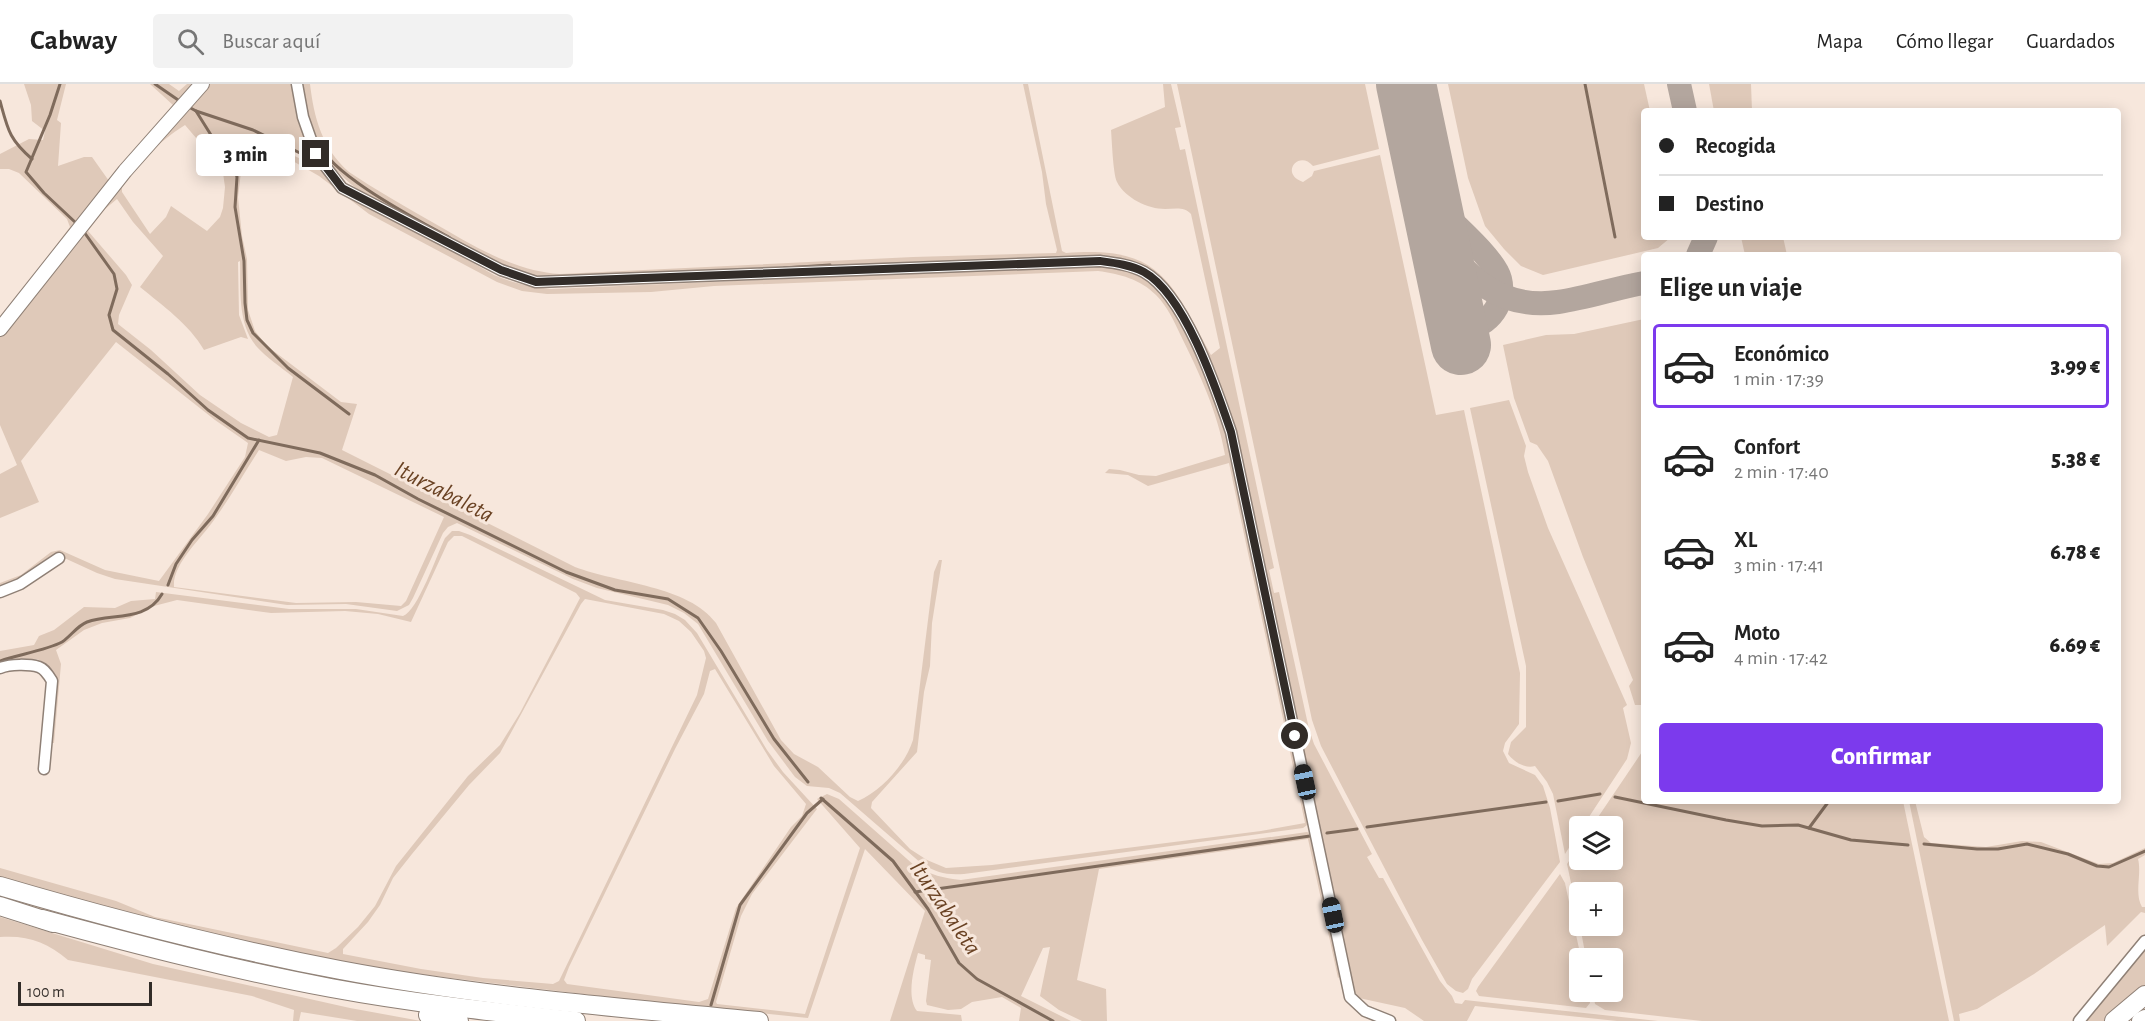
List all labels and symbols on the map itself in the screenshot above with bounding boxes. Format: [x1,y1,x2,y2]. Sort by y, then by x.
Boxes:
callout: 3 min [196,133,295,175]
route end [302,140,329,167]
water label: Iturzabaleta [391,457,497,527]
route start [1281,722,1308,749]
car [1292,763,1318,801]
water label: Iturzabaleta [905,857,985,959]
car [1320,896,1346,934]
scale bar [18,979,152,1006]

